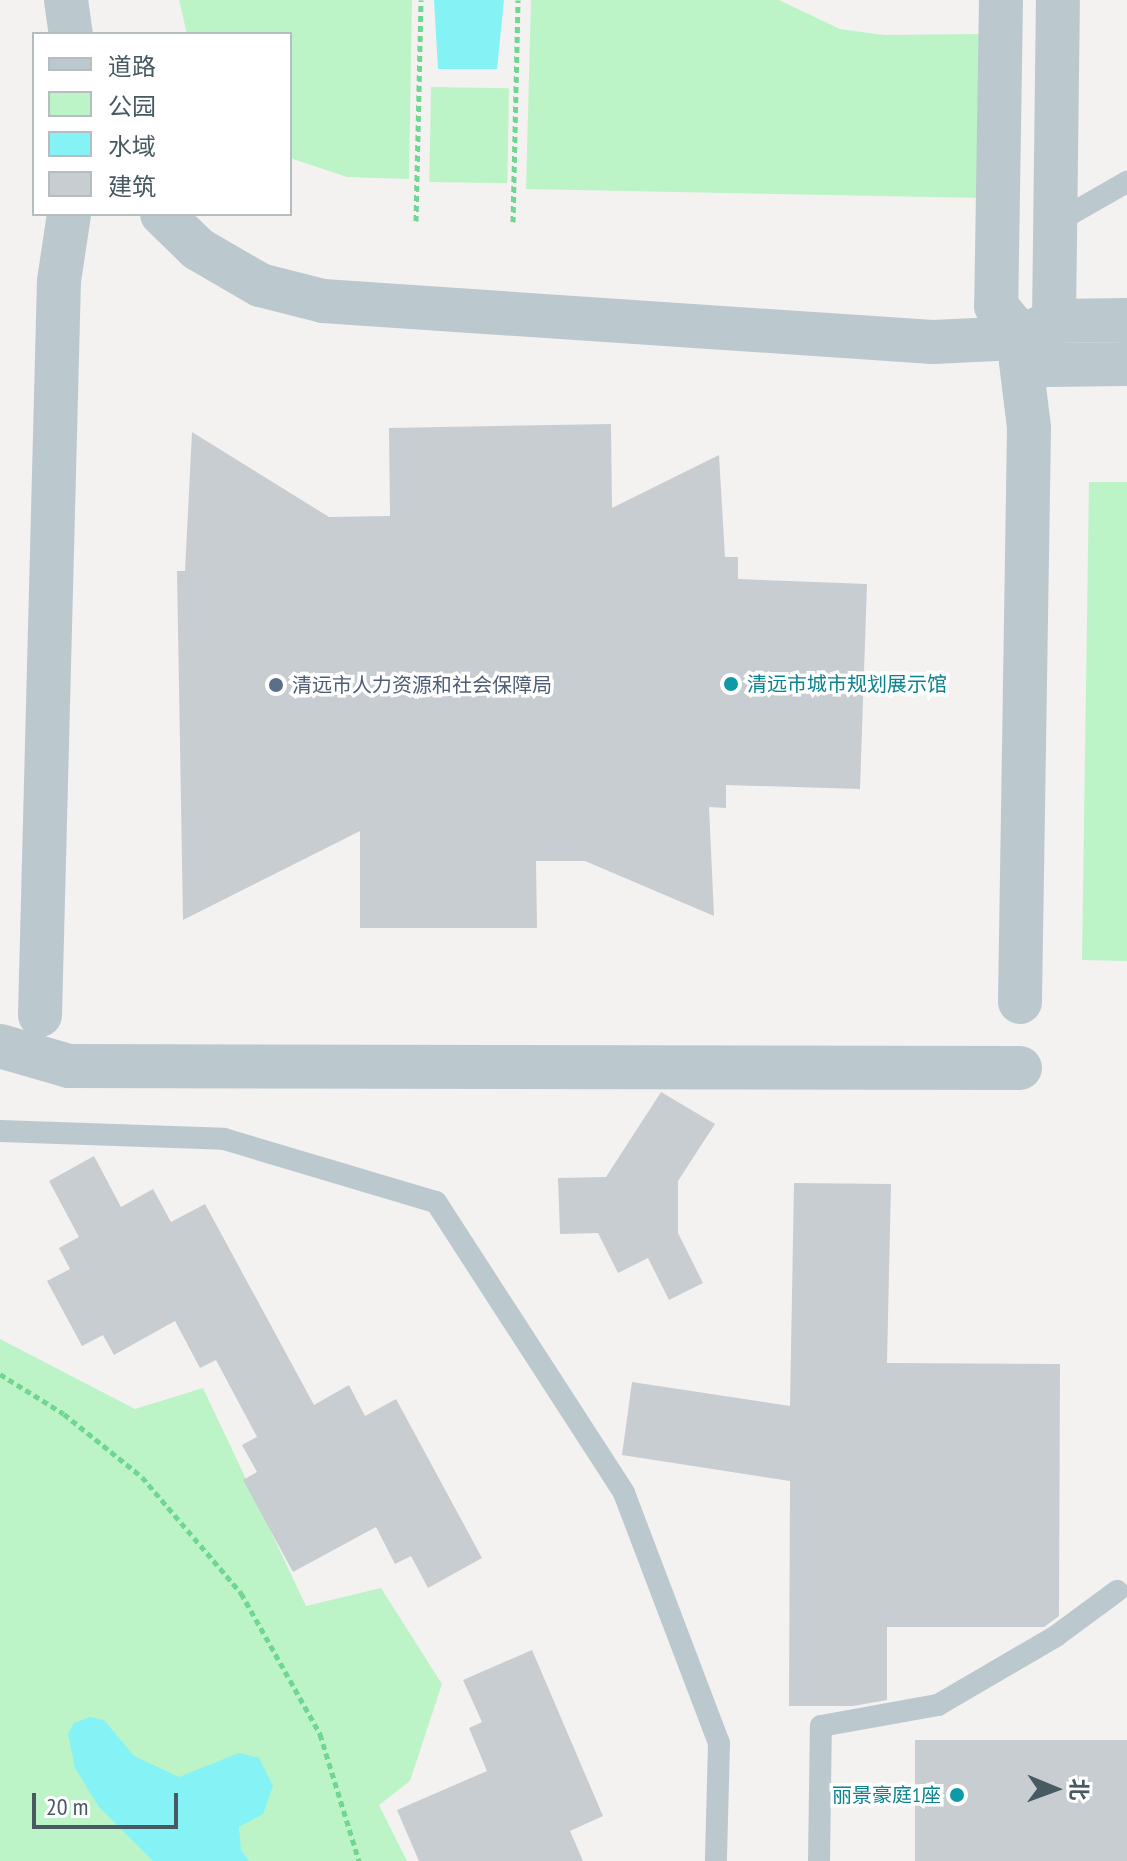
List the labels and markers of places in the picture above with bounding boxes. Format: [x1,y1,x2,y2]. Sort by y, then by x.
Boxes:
place label: 清远市城市规划展示馆 [747,672,947,696]
place label: 清远市人力资源和社会保障局 [292,673,552,697]
marker: 清远市城市规划展示馆 [722,675,740,693]
marker: 清远市人力资源和社会保障局 [267,676,285,694]
place label: 丽景豪庭1座 [832,1783,941,1807]
marker: 丽景豪庭1座 [948,1786,966,1804]

